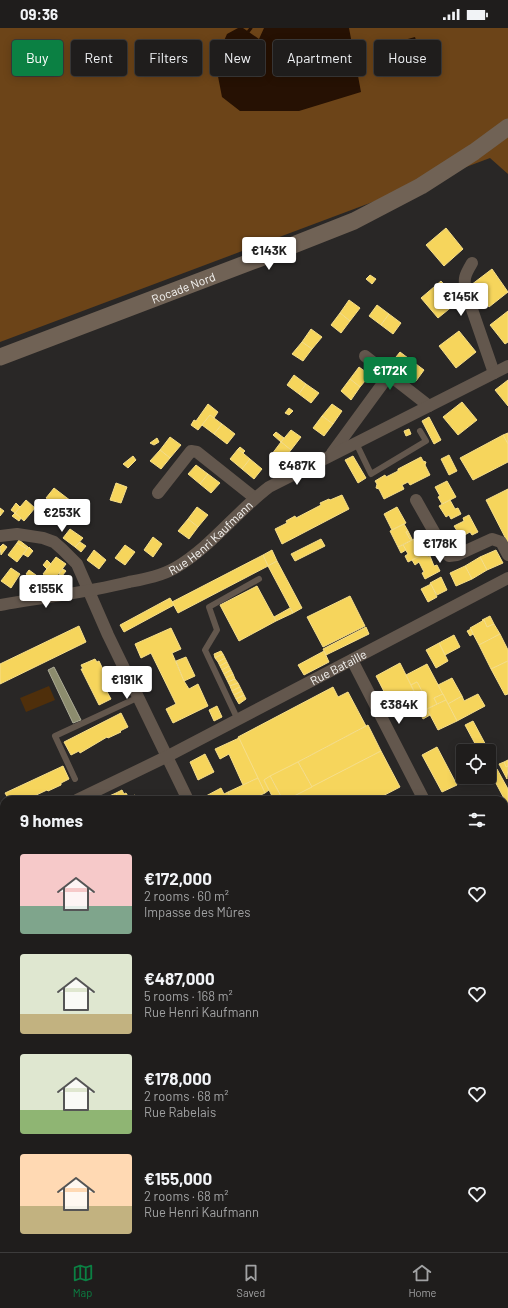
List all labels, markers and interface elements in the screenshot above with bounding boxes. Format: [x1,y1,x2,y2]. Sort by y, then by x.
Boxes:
text: 09:36 [20,5,58,23]
chip: Buy [12,40,63,76]
chip: Rent [71,40,127,76]
chip: Filters [135,40,202,76]
chip: New [210,40,265,76]
chip: Apartment [273,40,366,76]
chip: House [374,40,441,76]
pin: €143K [241,237,297,271]
text: €143K [251,242,287,258]
street label: Rocade Nord [149,269,217,306]
pin: €145K [433,283,489,317]
text: €145K [443,288,479,304]
pin: €172K [362,357,418,391]
text: €172K [373,362,407,378]
pin: €487K [269,452,325,486]
text: €487K [278,457,316,473]
street label: Rue Henri Kaufmann [166,498,255,577]
pin: €253K [34,499,90,533]
text: €253K [43,504,81,520]
pin: €178K [412,530,468,564]
text: €178K [423,535,457,551]
pin: €155K [18,575,74,609]
text: €155K [29,580,64,596]
street label: Rue Bataille [307,646,369,687]
pin: €191K [99,666,155,700]
text: €191K [111,671,143,687]
pin: €384K [371,691,427,725]
text: €384K [380,696,418,712]
map controls [456,744,496,784]
button: locate [456,744,496,784]
icon: filters [466,809,488,831]
text: 9 homes [20,810,83,830]
text: €172,000 [144,868,212,888]
icon: home [52,870,100,918]
icon: heart [466,883,488,905]
text: 2 rooms · 60 m² [144,888,229,904]
text: Impasse des Mûres [144,904,251,920]
text: €487,000 [144,968,215,988]
icon: home [52,970,100,1018]
icon: heart [466,983,488,1005]
text: 5 rooms · 168 m² [144,988,233,1004]
text: Rue Henri Kaufmann [144,1004,259,1020]
text: €178,000 [144,1068,212,1088]
icon: home [52,1070,100,1118]
icon: heart [466,1083,488,1105]
text: 2 rooms · 68 m² [144,1088,228,1104]
text: Rue Rabelais [144,1104,216,1120]
text: €155,000 [144,1168,212,1188]
icon: home [52,1170,100,1218]
icon: heart [466,1183,488,1205]
text: 2 rooms · 68 m² [144,1188,228,1204]
text: Rue Henri Kaufmann [144,1204,259,1220]
tab: Map [72,1262,94,1299]
tab: Saved [237,1262,265,1299]
tab: Home [408,1262,436,1299]

